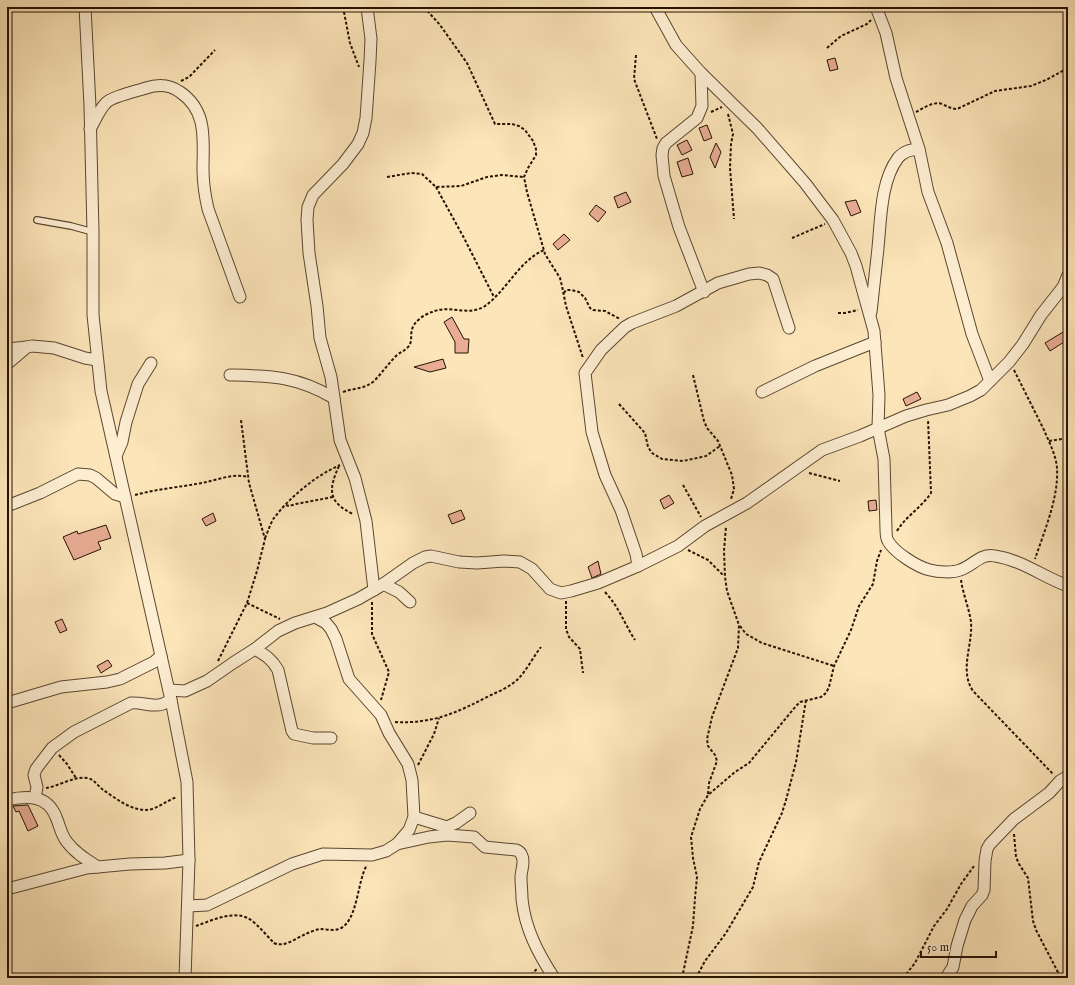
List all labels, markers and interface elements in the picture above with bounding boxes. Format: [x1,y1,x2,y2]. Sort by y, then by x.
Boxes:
scale bar [921,933,996,959]
text: 50 m [927,940,949,955]

